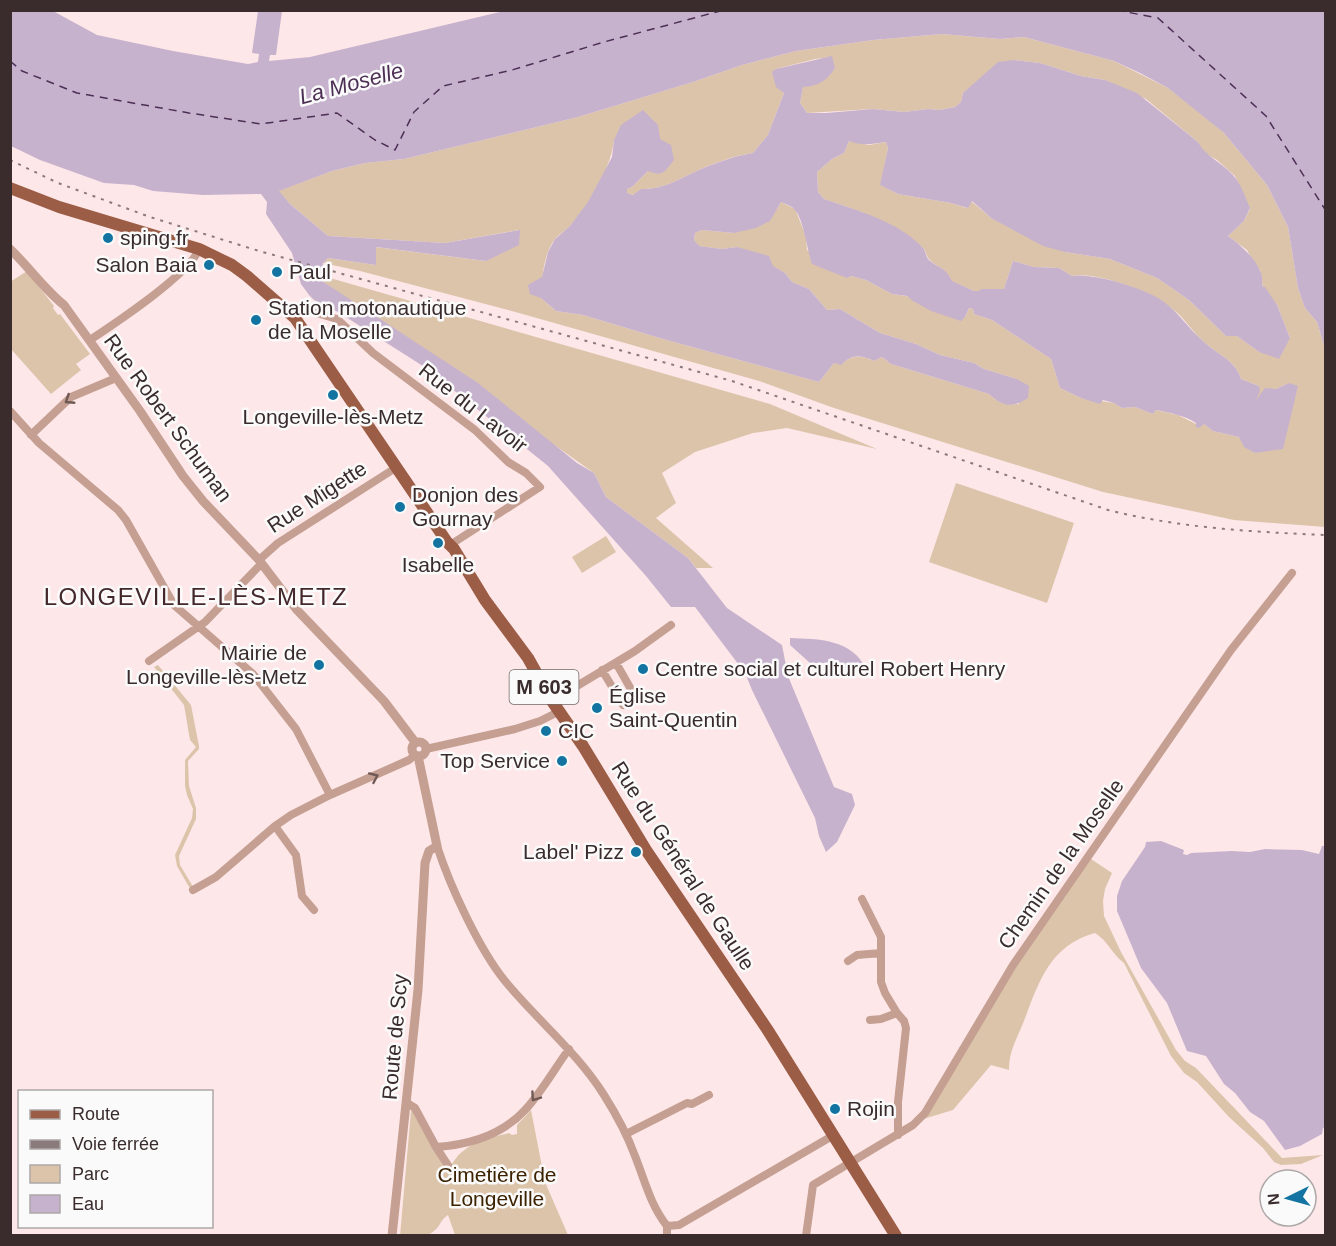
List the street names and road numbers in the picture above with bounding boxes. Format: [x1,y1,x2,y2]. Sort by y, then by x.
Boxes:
street label: Rue Robert Schuman [100,329,237,506]
street label: Rue du Lavoir [415,358,532,457]
street label: Rue Migette [263,456,370,537]
road number: M 603 [510,670,578,704]
street label: Rue du Général de Gaulle [607,757,760,974]
street label: Chemin de la Moselle [993,774,1128,953]
street label: Route de Scy [378,973,411,1101]

